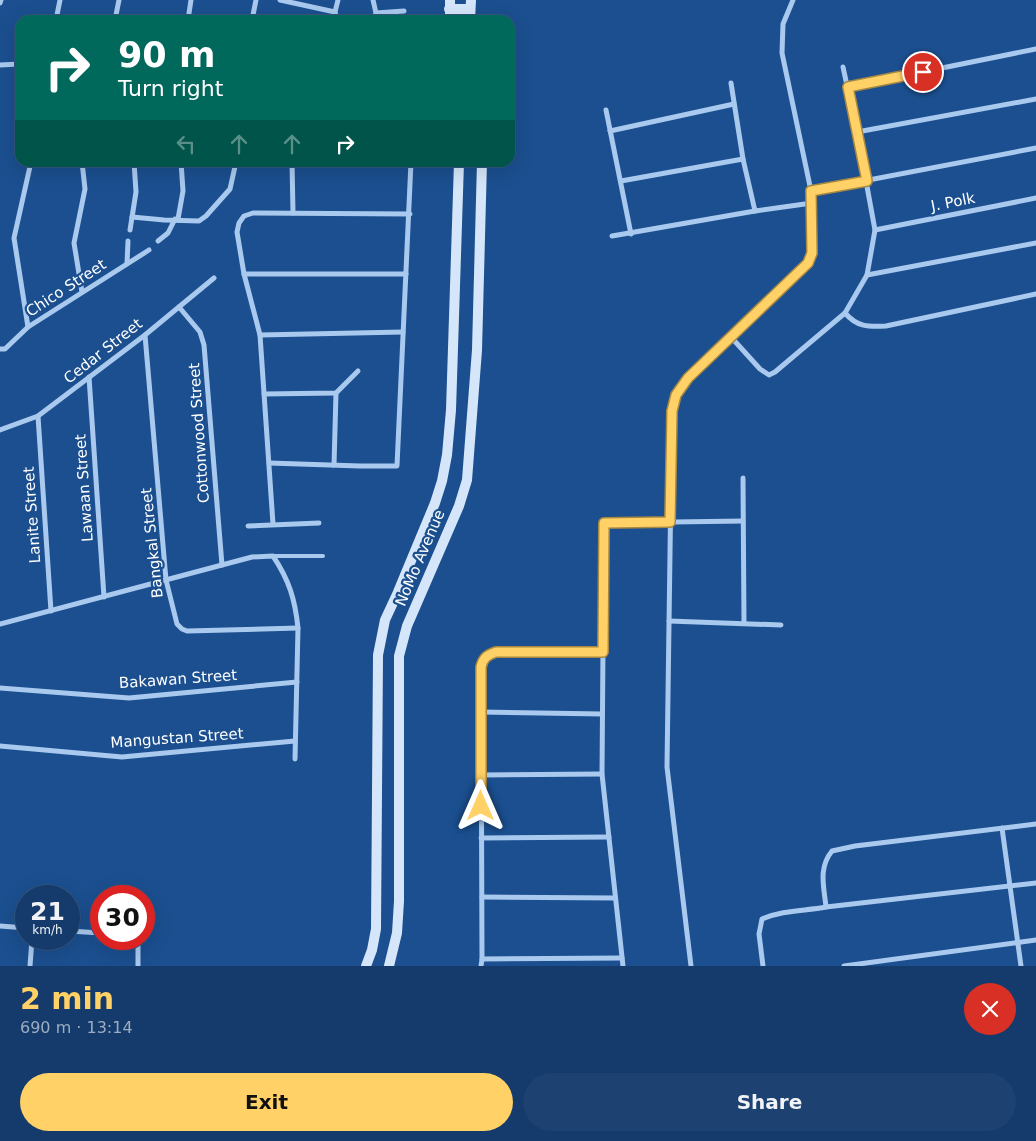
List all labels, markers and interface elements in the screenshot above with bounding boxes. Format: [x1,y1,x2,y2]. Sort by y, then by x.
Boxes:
icon: right [35,35,100,100]
text: 90 m [118,35,215,75]
pin [902,51,944,93]
icon: arrive [909,58,937,86]
text: Turn right [118,76,223,101]
icon: left [172,130,200,158]
icon: ahead [225,130,253,158]
icon: ahead [278,130,306,158]
icon: right [331,130,359,158]
street label: J. Polk [928,189,977,215]
street label: Chico Street [23,255,110,321]
street label: Cedar Street [60,315,146,387]
street label: Cottonwood Street [185,362,213,504]
street label: Lawaan Street [71,433,97,543]
street label: Lanite Street [20,466,44,564]
street label: Bangkal Street [137,487,167,599]
street label: NoMo Avenue [392,507,448,609]
street label: Bakawan Street [118,666,238,692]
street label: Mangustan Street [110,724,244,752]
position arrow [454,779,506,831]
speed limit sign: 30 [90,885,155,950]
text: 21 [30,897,65,926]
text: km/h [32,923,63,937]
text: 2 min [20,981,114,1016]
button: close [964,983,1016,1035]
text: 690 m · 13:14 [20,1018,133,1037]
button: Exit [20,1073,513,1131]
button: Share [523,1073,1016,1131]

